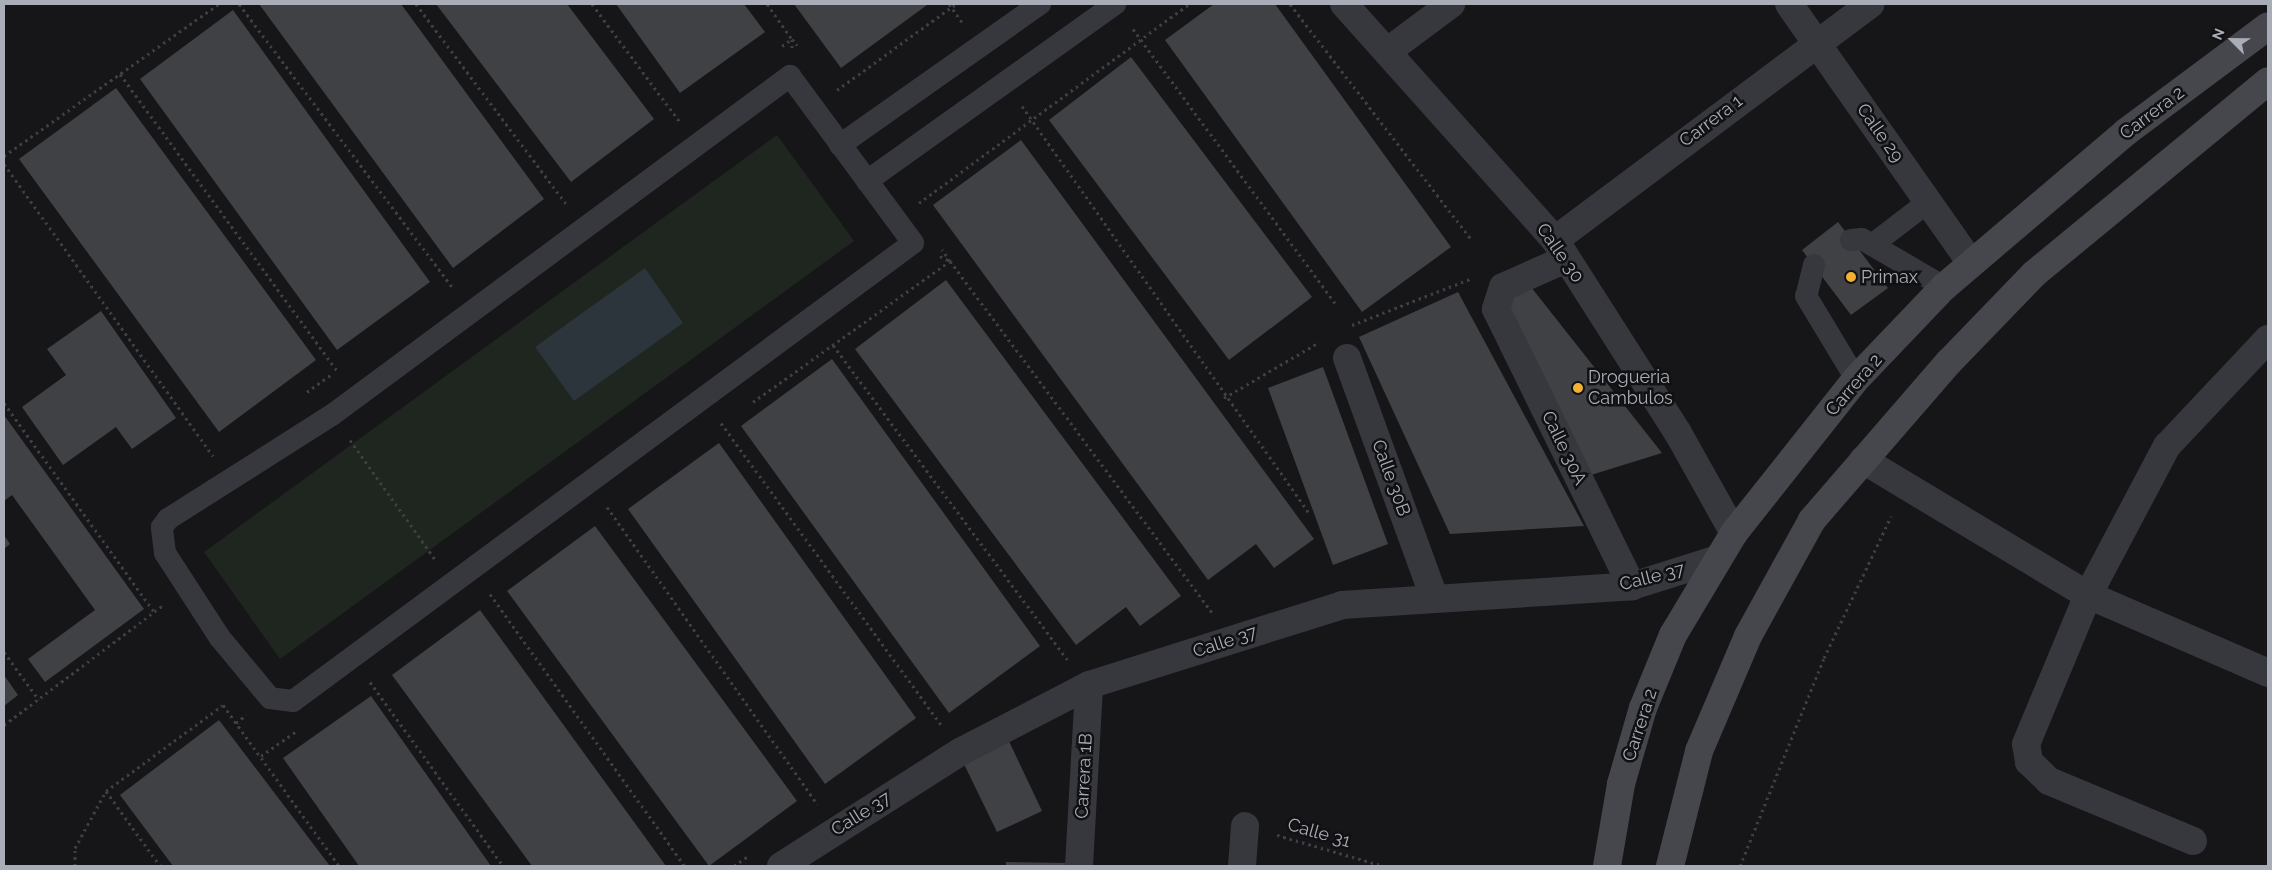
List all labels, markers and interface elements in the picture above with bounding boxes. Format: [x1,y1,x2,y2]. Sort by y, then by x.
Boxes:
north arrow [2207,15,2257,65]
text: N [2209,26,2228,42]
street label: Carrera 2 [2116,82,2188,144]
street label: Carrera 1 [1675,90,1747,152]
street label: Calle 29 [1852,99,1908,167]
street label: Calle 30 [1532,219,1588,287]
place label: Primax [1861,266,1918,288]
marker: Primax [1845,271,1857,283]
street label: Carrera 2 [1821,350,1887,420]
place label: Drogueria Cambulos [1588,367,1673,409]
marker: Drogueria Cambulos [1572,382,1584,394]
street label: Calle 30A [1537,408,1591,488]
street label: Calle 30B [1367,437,1415,519]
street label: Calle 37 [1617,559,1687,595]
street label: Calle 37 [1190,621,1260,663]
street label: Carrera 2 [1618,686,1662,764]
street label: Carrera 1B [1071,733,1097,819]
street label: Calle 37 [827,787,895,841]
street label: Calle 31 [1285,814,1353,852]

